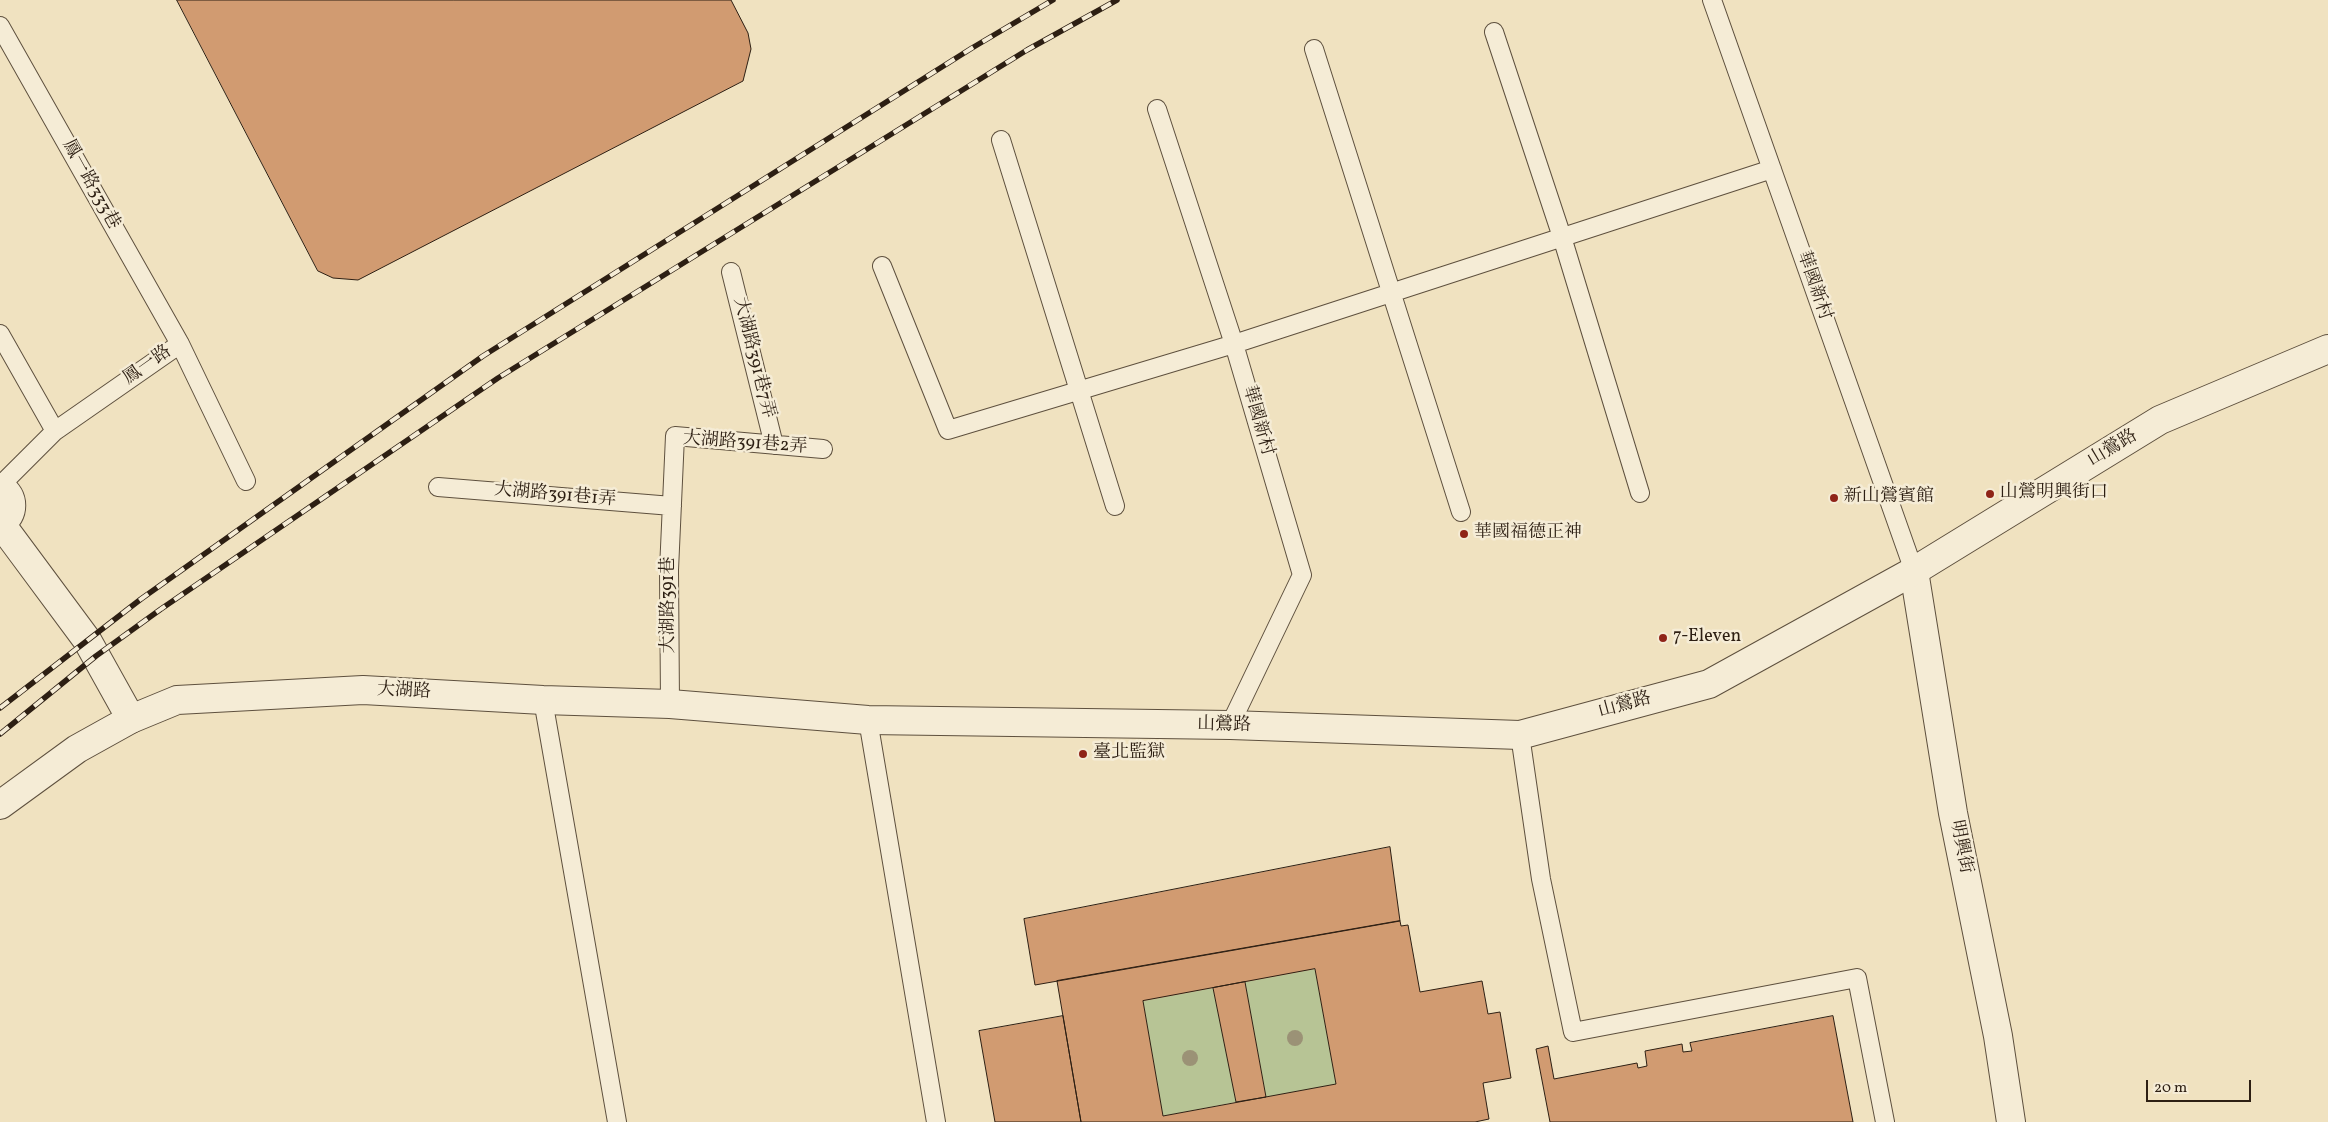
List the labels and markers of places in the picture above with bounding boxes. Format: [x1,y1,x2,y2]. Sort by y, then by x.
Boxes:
place label: 山鶯明興街口 [2000,483,2108,505]
place label: 新山鶯賓館 [1844,487,1934,509]
marker: 山鶯明興街口 [1984,488,1996,500]
marker: 新山鶯賓館 [1828,492,1840,504]
place label: 華國福德正神 [1474,523,1582,545]
marker: 華國福德正神 [1458,528,1470,540]
place label: 7-Eleven [1673,627,1741,649]
marker: 7-Eleven [1657,632,1669,644]
place label: 臺北監獄 [1093,743,1165,765]
marker: 臺北監獄 [1077,748,1089,760]

